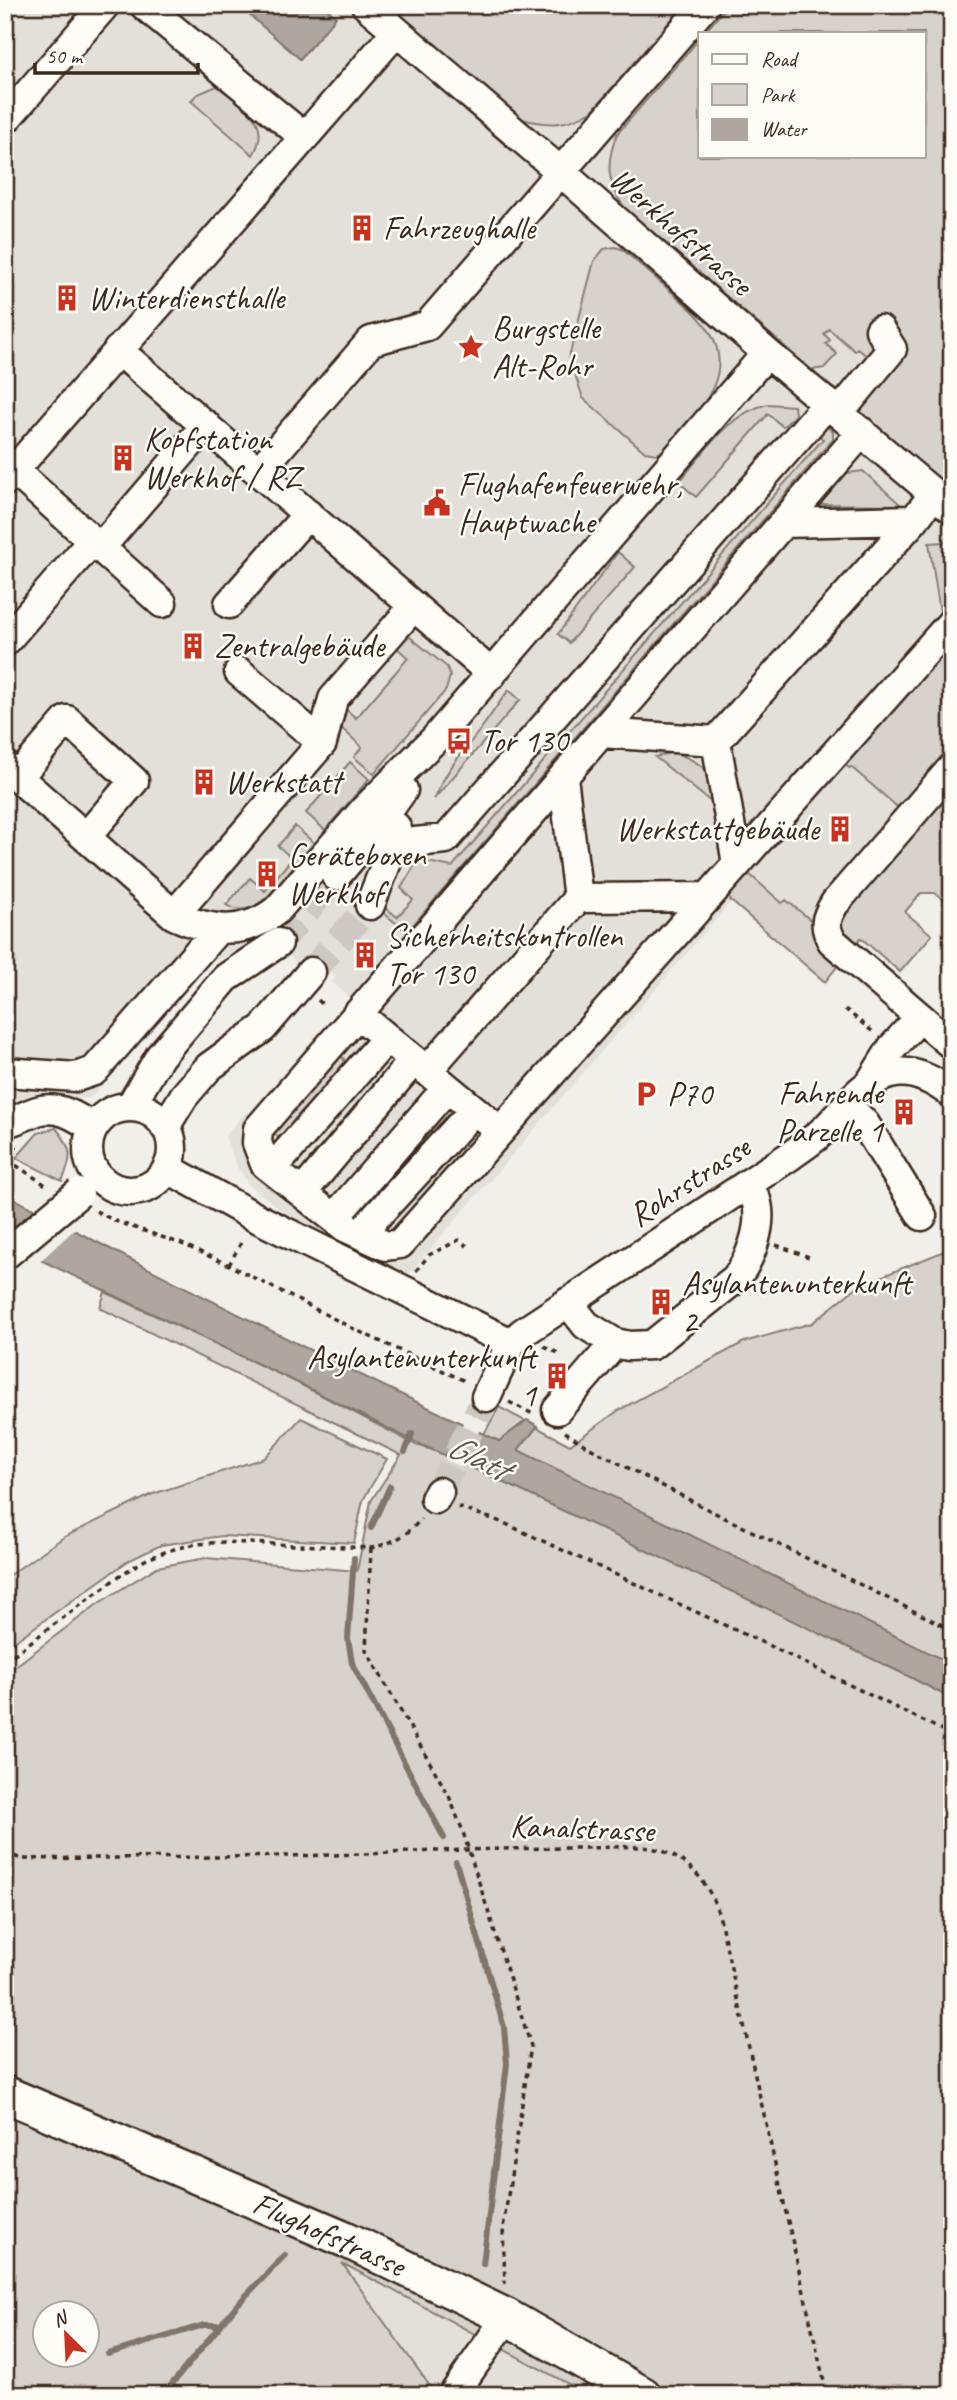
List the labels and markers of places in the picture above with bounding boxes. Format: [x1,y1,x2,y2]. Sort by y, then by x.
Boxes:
place label: Fahrzeughalle [383,207,537,249]
building icon: Fahrzeughalle [347,213,377,243]
place label: Winterdiensthalle [88,277,287,319]
building icon: Winterdiensthalle [52,283,82,313]
place label: Burgstelle Alt-Rohr [492,307,602,387]
place icon: Burgstelle Alt-Rohr [456,332,486,362]
place label: Kopfstation Werkhof / RZ [144,418,306,498]
building icon: Kopfstation Werkhof / RZ [108,443,138,473]
place label: Flughafenfeuerwehr, Hauptwache [458,463,683,543]
public building icon: Flughafenfeuerwehr, Hauptwache [422,488,452,518]
place label: Zentralgebäude [214,625,386,667]
building icon: Zentralgebäude [178,631,208,661]
place label: Tor 130 [480,720,570,762]
bus stop icon: Tor 130 [444,726,474,756]
place label: Werkstatt [225,761,345,803]
building icon: Werkstatt [189,767,219,797]
place label: Werkstattgebäude [616,808,821,850]
building icon: Werkstattgebäude [825,814,855,844]
place label: Geräteboxen Werkhof [288,834,427,914]
building icon: Geräteboxen Werkhof [252,859,282,889]
place label: Sicherheitskontrollen Tor 130 [386,915,623,995]
building icon: Sicherheitskontrollen Tor 130 [350,940,380,970]
place label: Fahrende Parzelle 1 [777,1072,885,1152]
place label: P70 [667,1073,714,1115]
parking icon: P70 [631,1079,661,1109]
building icon: Fahrende Parzelle 1 [889,1097,919,1127]
place label: Asylantenunterkunft 2 [682,1262,914,1342]
building icon: Asylantenunterkunft 2 [646,1287,676,1317]
place label: Asylantenunterkunft 1 [307,1336,539,1416]
building icon: Asylantenunterkunft 1 [542,1361,572,1391]

